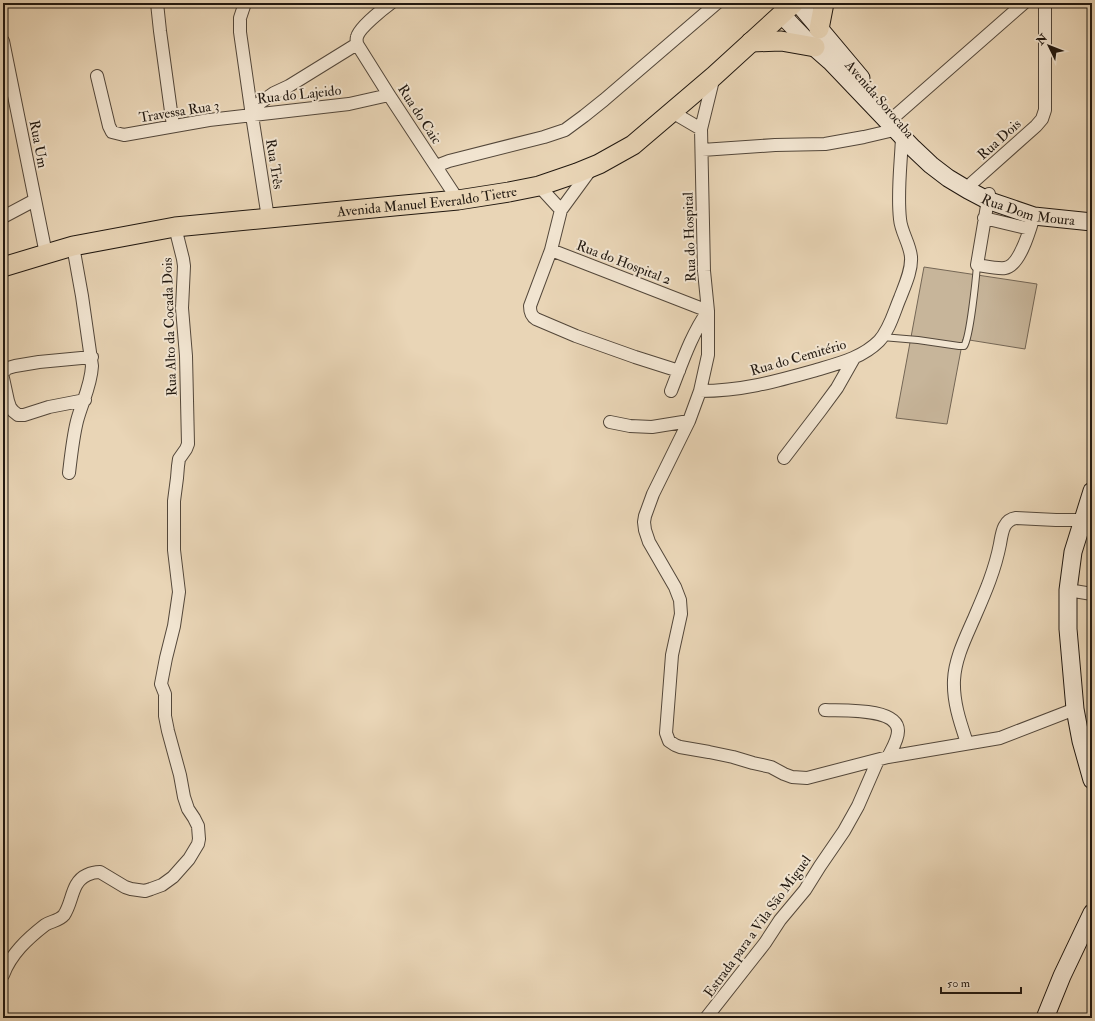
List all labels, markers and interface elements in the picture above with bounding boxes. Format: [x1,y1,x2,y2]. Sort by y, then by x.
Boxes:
north arrow [1029,26,1069,66]
text: N [1033,31,1051,48]
street label: Avenida Sorocaba [841,56,918,142]
street label: Rua do Caic [394,81,445,148]
street label: Rua do Lajeido [256,82,342,107]
street label: Travessa Rua 3 [138,97,220,126]
street label: Rua Dois [974,115,1025,163]
street label: Rua Um [26,119,51,169]
street label: Rua Três [262,138,287,191]
street label: Avenida Manuel Everaldo Tietre [335,183,518,221]
street label: Rua Dom Moura [978,190,1076,229]
street label: Rua do Hospital [679,191,701,282]
street label: Rua do Hospital 2 [574,237,673,289]
street label: Rua Alto da Cocada Dois [159,257,180,397]
street label: Rua do Cemitério [748,336,848,379]
street label: Estrada para a Vila São Miguel [700,852,816,1001]
scale bar [941,969,1021,995]
text: 50 m [947,976,971,991]

